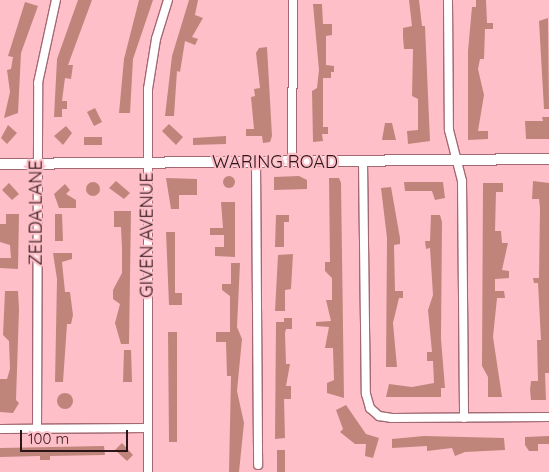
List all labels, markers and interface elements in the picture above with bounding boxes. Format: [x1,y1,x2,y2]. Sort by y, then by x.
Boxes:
street label: WARING ROAD [212,151,338,173]
street label: ZELDA LANE [25,160,47,266]
street label: GIVEN AVENUE [136,172,158,298]
scale bar [22,420,130,452]
text: 100 m [28,429,69,448]

